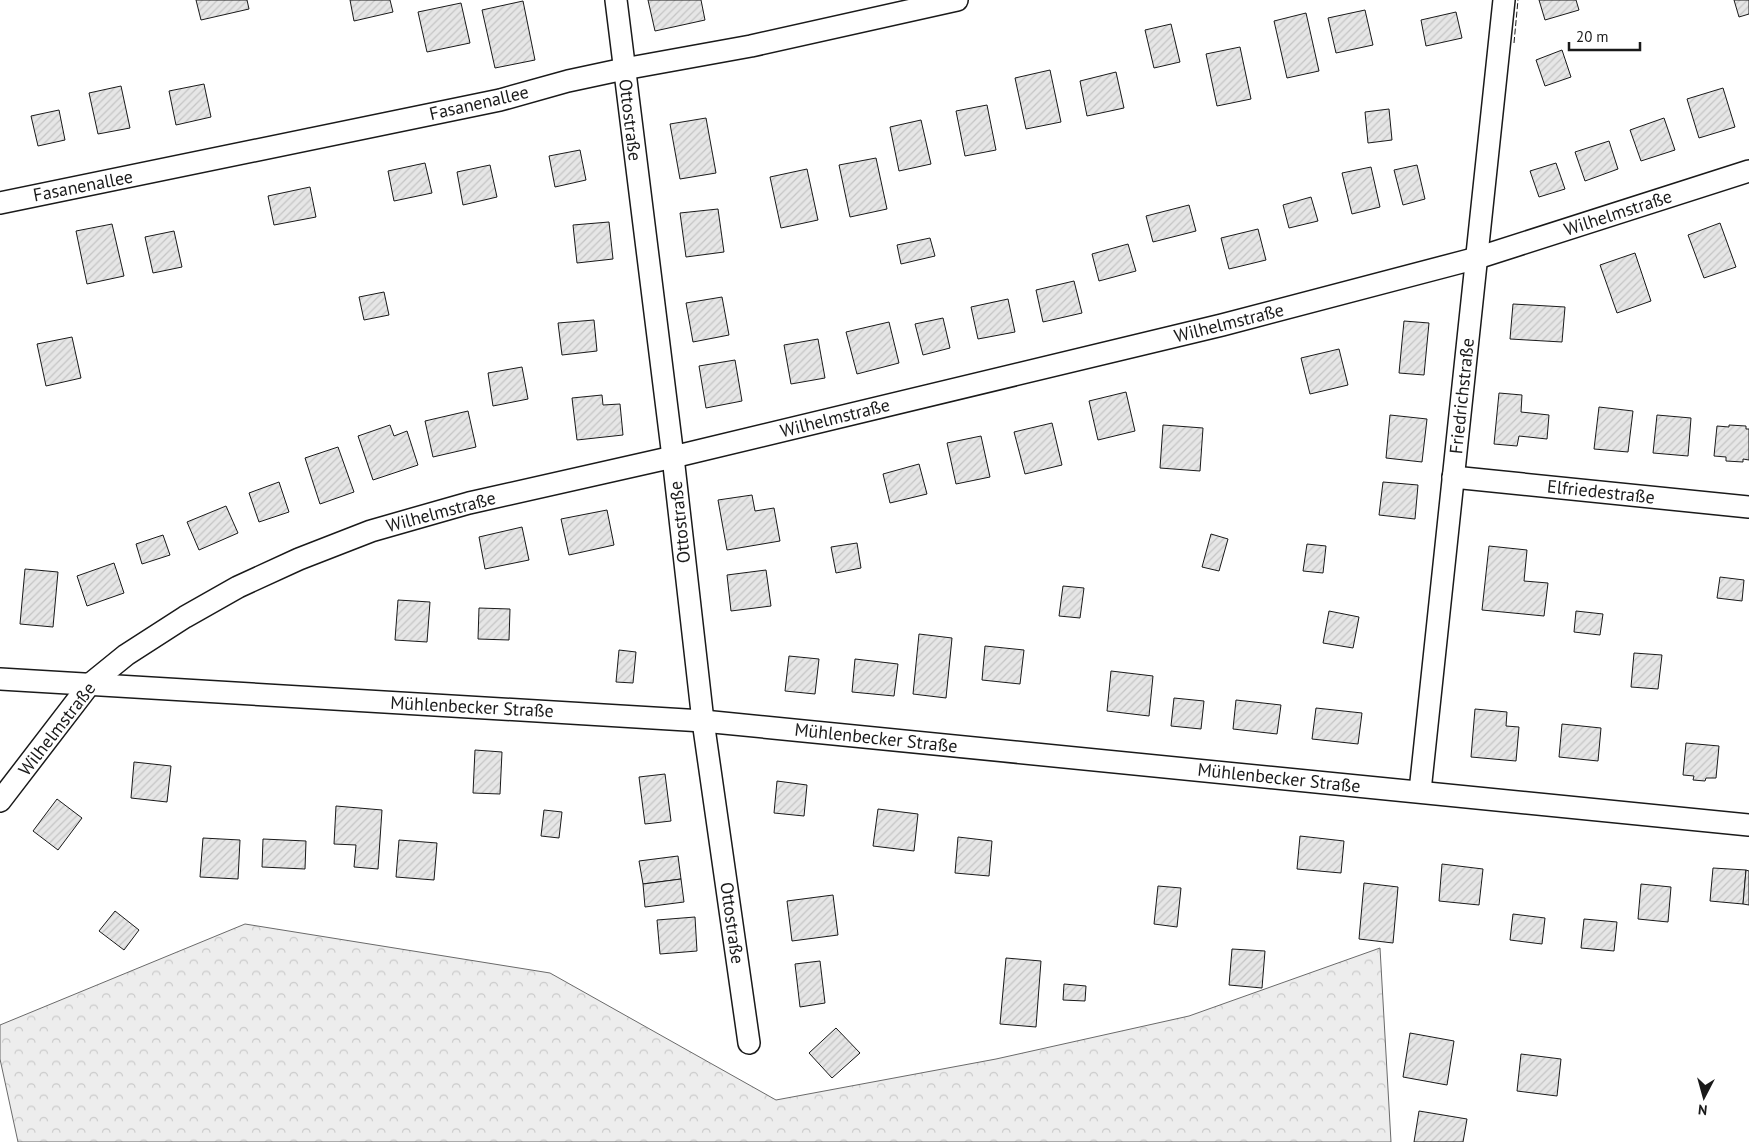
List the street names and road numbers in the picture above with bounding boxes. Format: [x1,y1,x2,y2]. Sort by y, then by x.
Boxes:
street label: Ottostraße [614,78,647,162]
street label: Fasanenallee [427,80,531,125]
street label: Fasanenallee [31,165,135,206]
street label: Wilhelmstraße [1561,184,1675,241]
street label: Wilhelmstraße [1172,298,1286,347]
street label: Friedrichstraße [1444,337,1479,455]
street label: Wilhelmstraße [778,393,892,442]
street label: Elfriedestraße [1546,474,1656,509]
street label: Ottostraße [664,480,695,564]
street label: Wilhelmstraße [384,486,498,537]
street label: Wilhelmstraße [13,677,100,780]
street label: Mühlenbecker Straße [390,691,554,722]
street label: Mühlenbecker Straße [793,718,959,758]
street label: Mühlenbecker Straße [1196,758,1362,798]
street label: Ottostraße [715,880,750,965]

